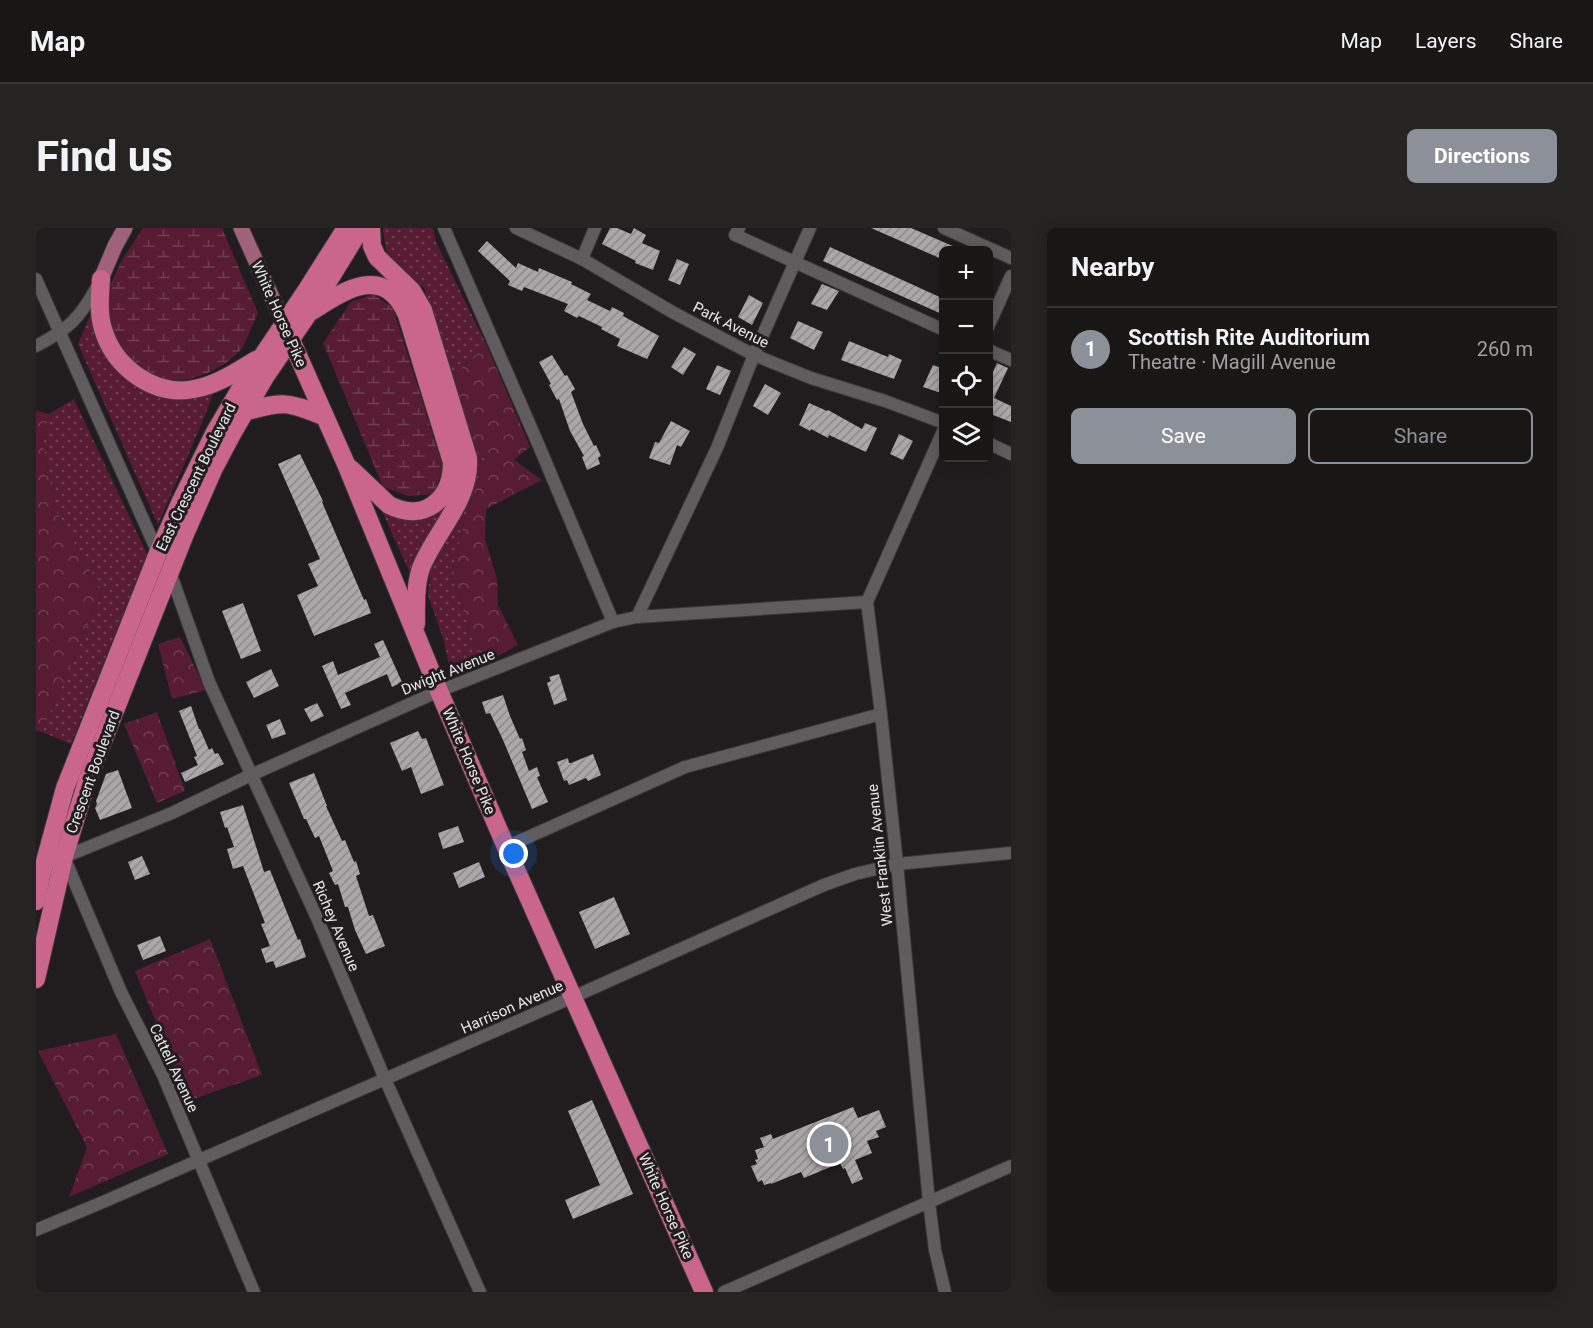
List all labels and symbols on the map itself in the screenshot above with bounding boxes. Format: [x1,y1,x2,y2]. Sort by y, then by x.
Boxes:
street label: White Horse Pike [248,258,310,370]
street label: Park Avenue [690,298,772,352]
street label: East Crescent Boulevard [152,400,240,554]
street label: Dwight Avenue [399,645,497,699]
street label: White Horse Pike [438,705,500,817]
street label: Crescent Boulevard [62,708,124,836]
street label: West Franklin Avenue [864,783,896,927]
your location [499,839,528,868]
street label: Richey Avenue [309,878,363,974]
street label: Harrison Avenue [458,976,566,1038]
street label: Cattell Avenue [146,1021,202,1115]
pin: 1 [810,1122,848,1166]
street label: White Horse Pike [635,1150,697,1262]

